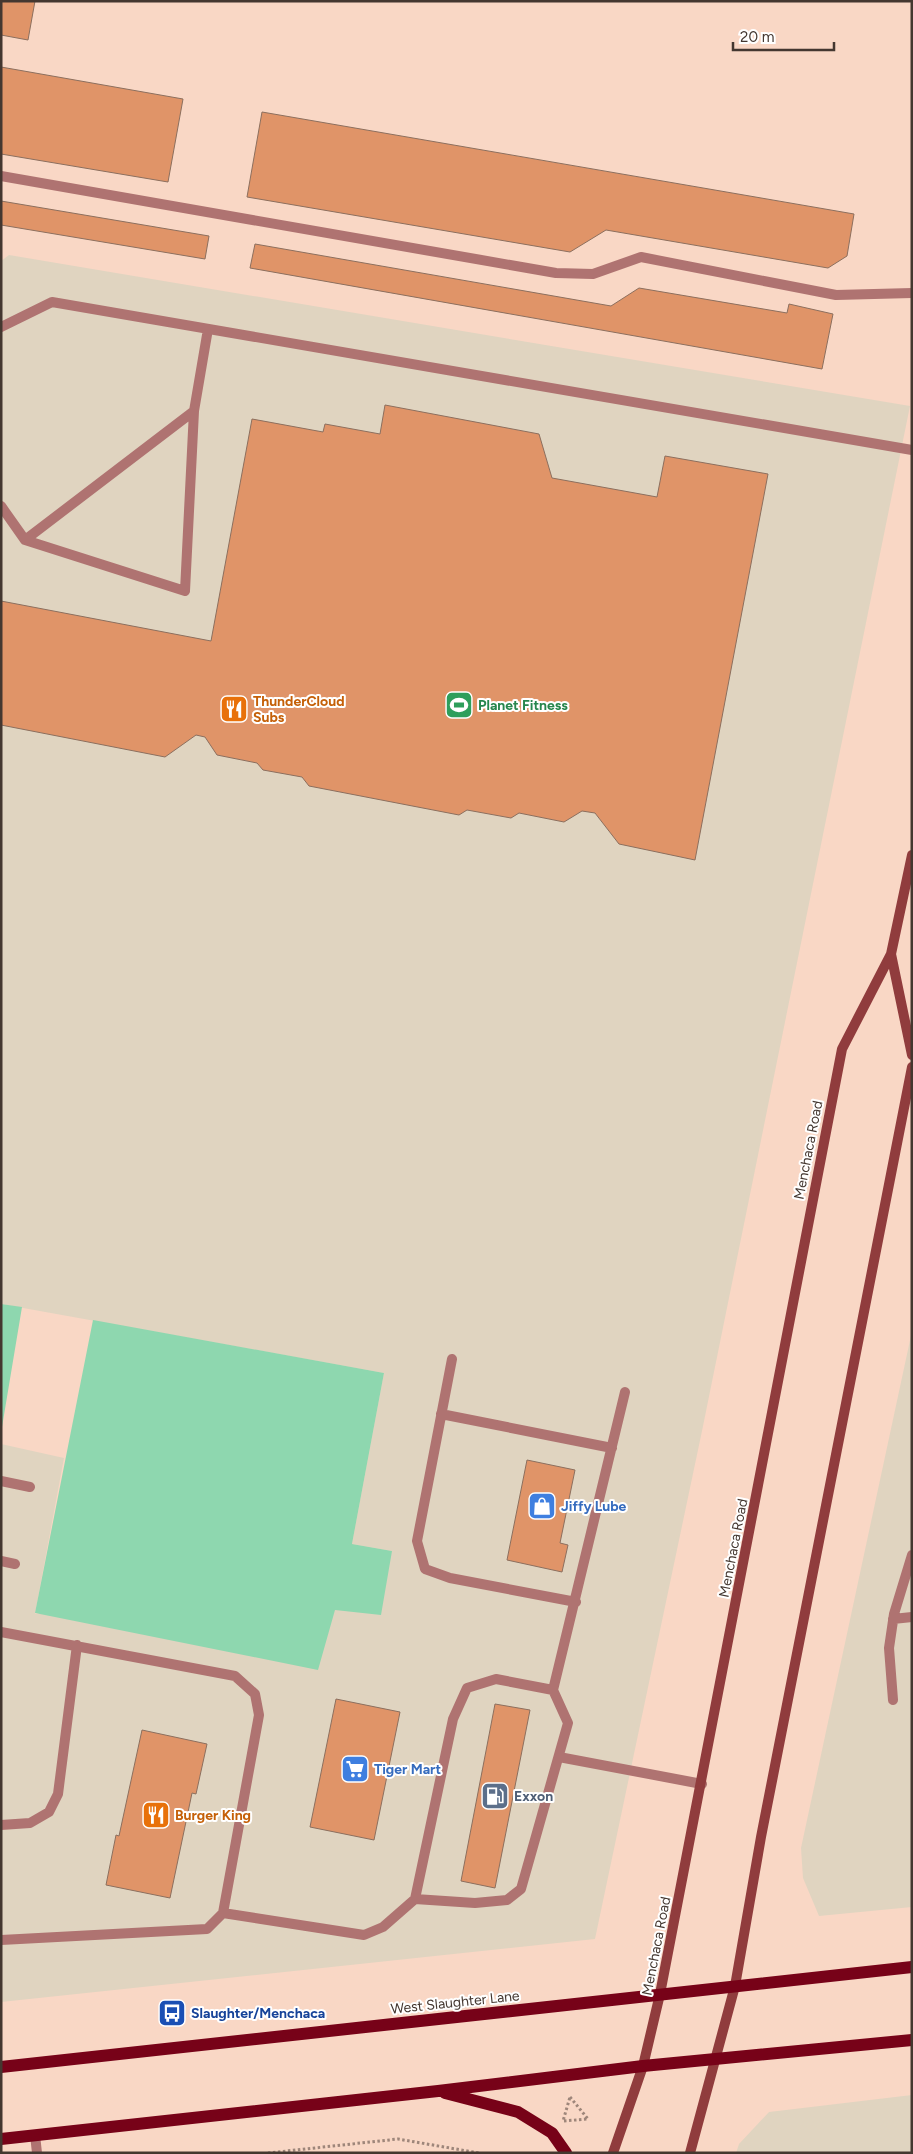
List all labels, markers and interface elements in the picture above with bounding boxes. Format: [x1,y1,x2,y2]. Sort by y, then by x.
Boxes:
scale bar [733,20,834,52]
text: 20 m [740,28,774,46]
sports icon: Planet Fitness [444,690,474,720]
place label: ThunderCloud Subs [253,693,344,726]
restaurant icon: ThunderCloud Subs [219,694,249,724]
place label: Planet Fitness [478,697,568,714]
street label: Menchaca Road [791,1099,826,1201]
shop icon: Jiffy Lube [527,1491,557,1521]
street label: Menchaca Road [716,1497,751,1599]
place label: Jiffy Lube [561,1498,627,1515]
supermarket icon: Tiger Mart [340,1754,370,1784]
place label: Tiger Mart [374,1761,441,1778]
fuel station icon: Exxon [480,1781,510,1811]
place label: Exxon [514,1788,553,1805]
restaurant icon: Burger King [141,1800,171,1830]
place label: Burger King [175,1807,251,1824]
street label: Menchaca Road [639,1895,674,1997]
street label: West Slaughter Lane [390,1987,521,2018]
bus stop icon: Slaughter/Menchaca [157,1998,187,2028]
place label: Slaughter/Menchaca [191,2005,325,2022]

